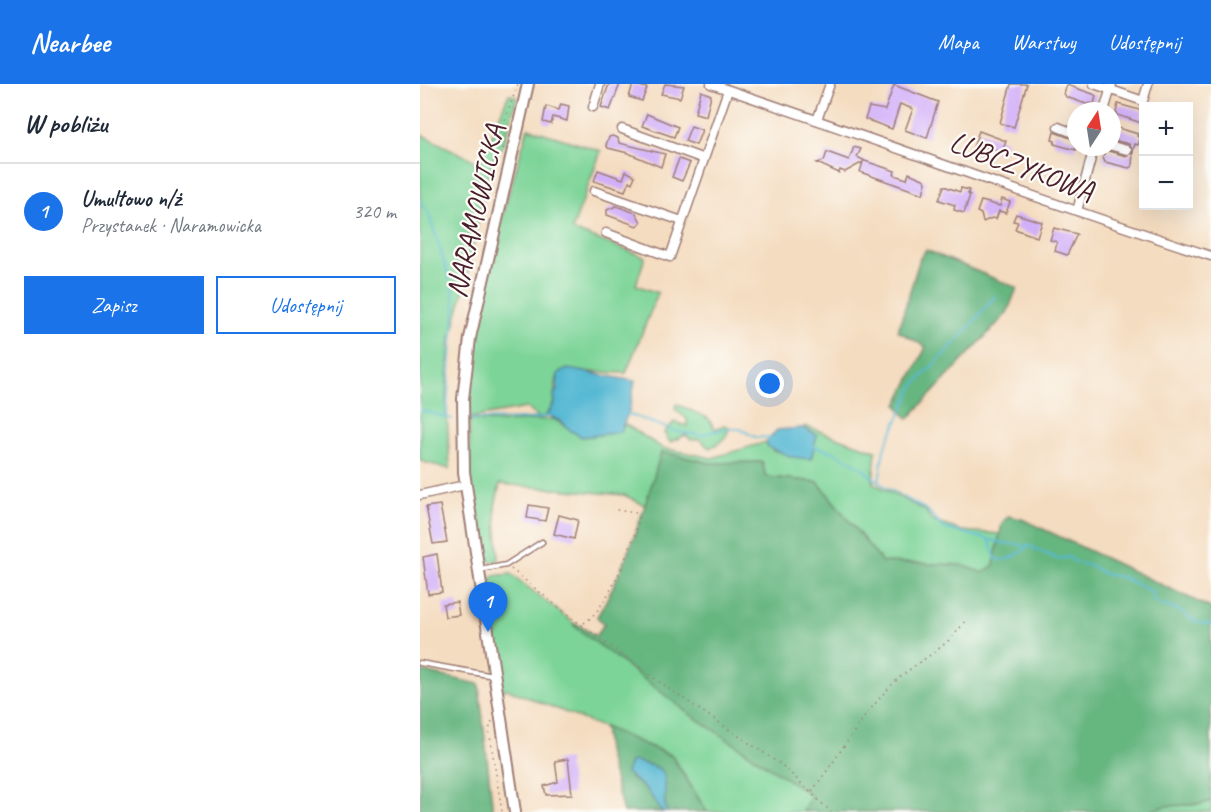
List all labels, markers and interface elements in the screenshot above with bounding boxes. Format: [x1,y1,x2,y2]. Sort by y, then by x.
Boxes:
text: Nearbee [30,25,110,60]
text: Mapa [938,29,979,55]
text: Warstwy [1012,29,1076,55]
text: Udostępnij [1109,29,1181,55]
north arrow [1067,102,1121,156]
map controls [1139,102,1193,210]
button: + [1139,102,1193,156]
text: W pobliżu [24,107,107,140]
street label: NARAMOWICKA [437,120,514,301]
street label: LUBCZYKOWA [945,122,1100,210]
button: − [1139,156,1193,210]
text: Umultowo n/ż [81,185,181,213]
text: 1 [39,199,48,224]
text: 320 m [353,199,396,224]
text: Przystanek · Naramowicka [81,213,261,238]
button: Zapisz [24,276,204,334]
button: Udostępnij [216,276,396,334]
your location [755,369,784,398]
pin: 1 [468,582,508,632]

